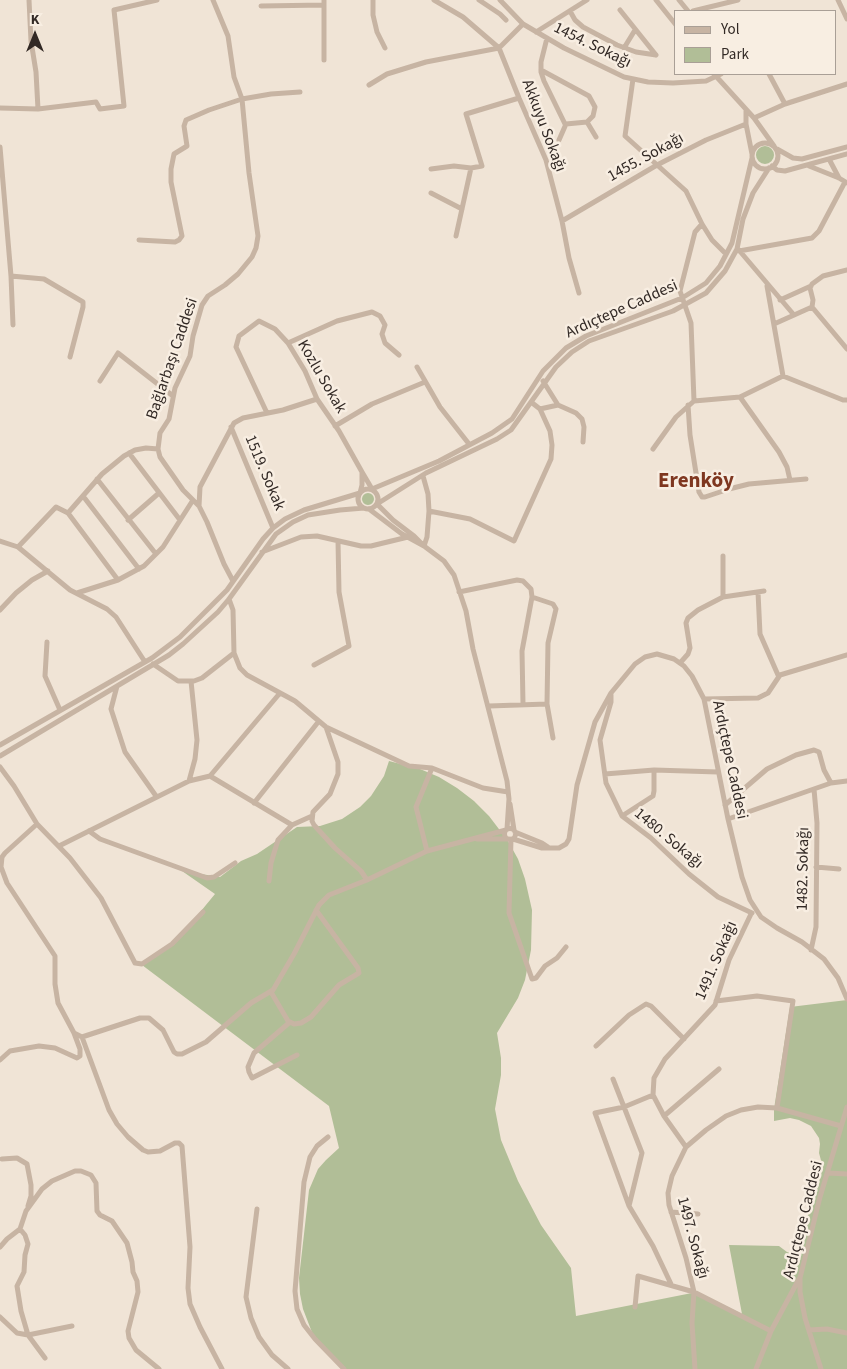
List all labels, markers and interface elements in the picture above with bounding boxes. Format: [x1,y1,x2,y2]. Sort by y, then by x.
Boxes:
north arrow [10,10,60,60]
text: K [31,10,39,30]
legend [674,10,837,75]
street label: 1454. Sokağı [550,19,634,73]
text: Yol [721,19,739,40]
text: Park [721,44,749,65]
street label: Akkuyu Sokağı [517,77,569,175]
street label: 1455. Sokağı [605,129,687,187]
street label: Ardıçtepe Caddesi [563,277,681,343]
street label: Bağlarbaşı Caddesi [143,296,203,422]
street label: Kozlu Sokak [292,337,350,417]
street label: 1519. Sokak [240,432,288,514]
district label: Erenköy [658,469,734,495]
street label: Ardıçtepe Caddesi [707,699,751,821]
street label: 1480. Sokağı [630,805,706,873]
street label: 1482. Sokağı [794,827,814,911]
street label: 1491. Sokağı [692,919,742,1003]
street label: Ardıçtepe Caddesi [780,1159,828,1281]
street label: 1497. Sokağı [672,1195,712,1281]

